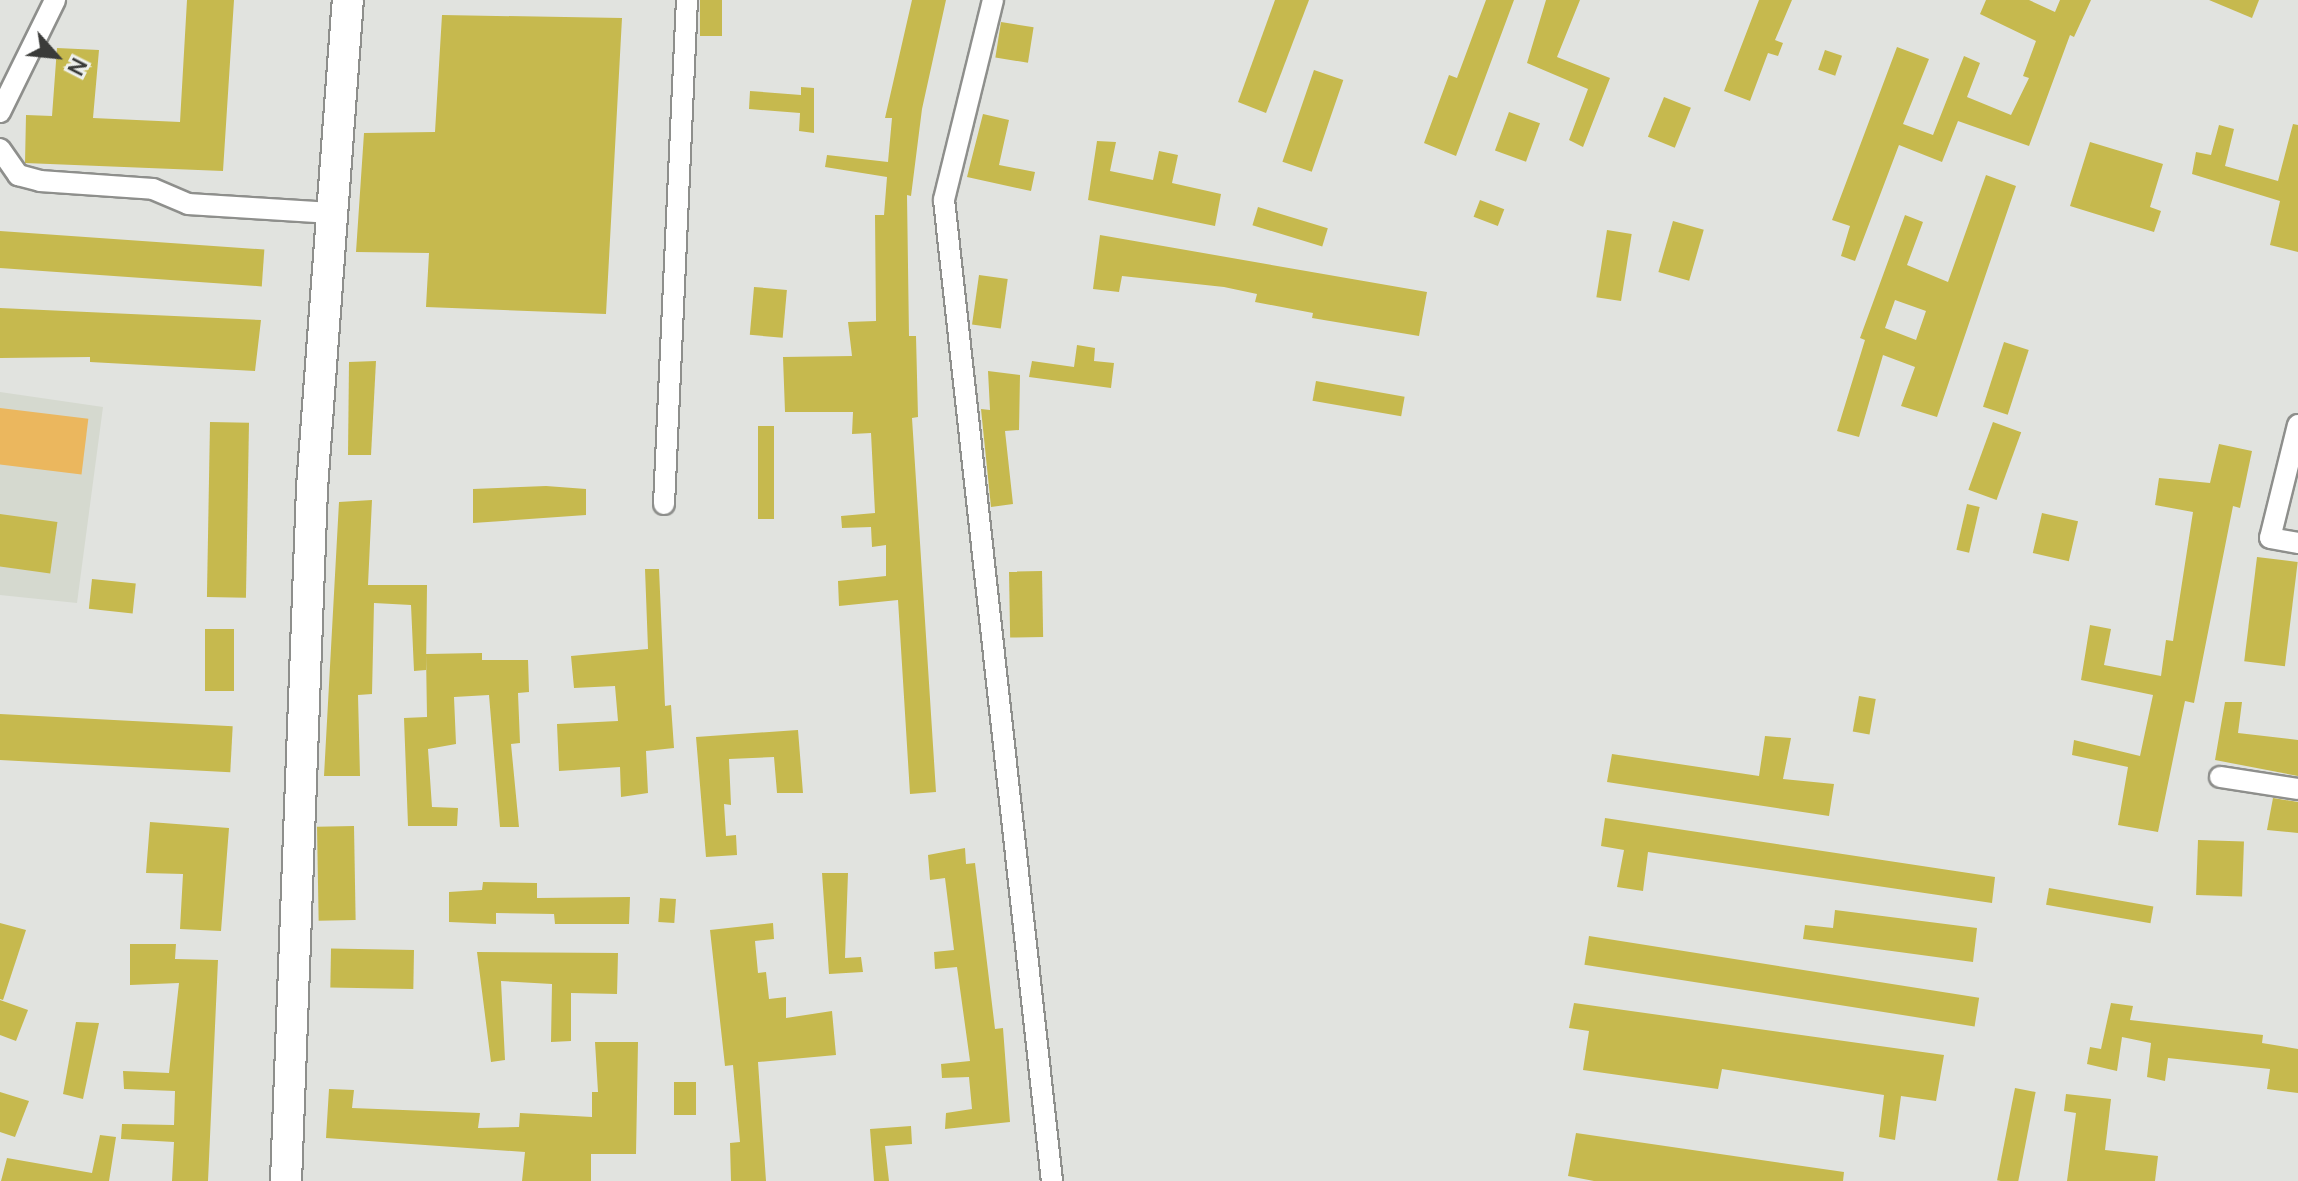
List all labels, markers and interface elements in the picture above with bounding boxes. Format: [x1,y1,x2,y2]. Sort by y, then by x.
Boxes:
north arrow [16,16,96,96]
text: N [60,53,94,81]

